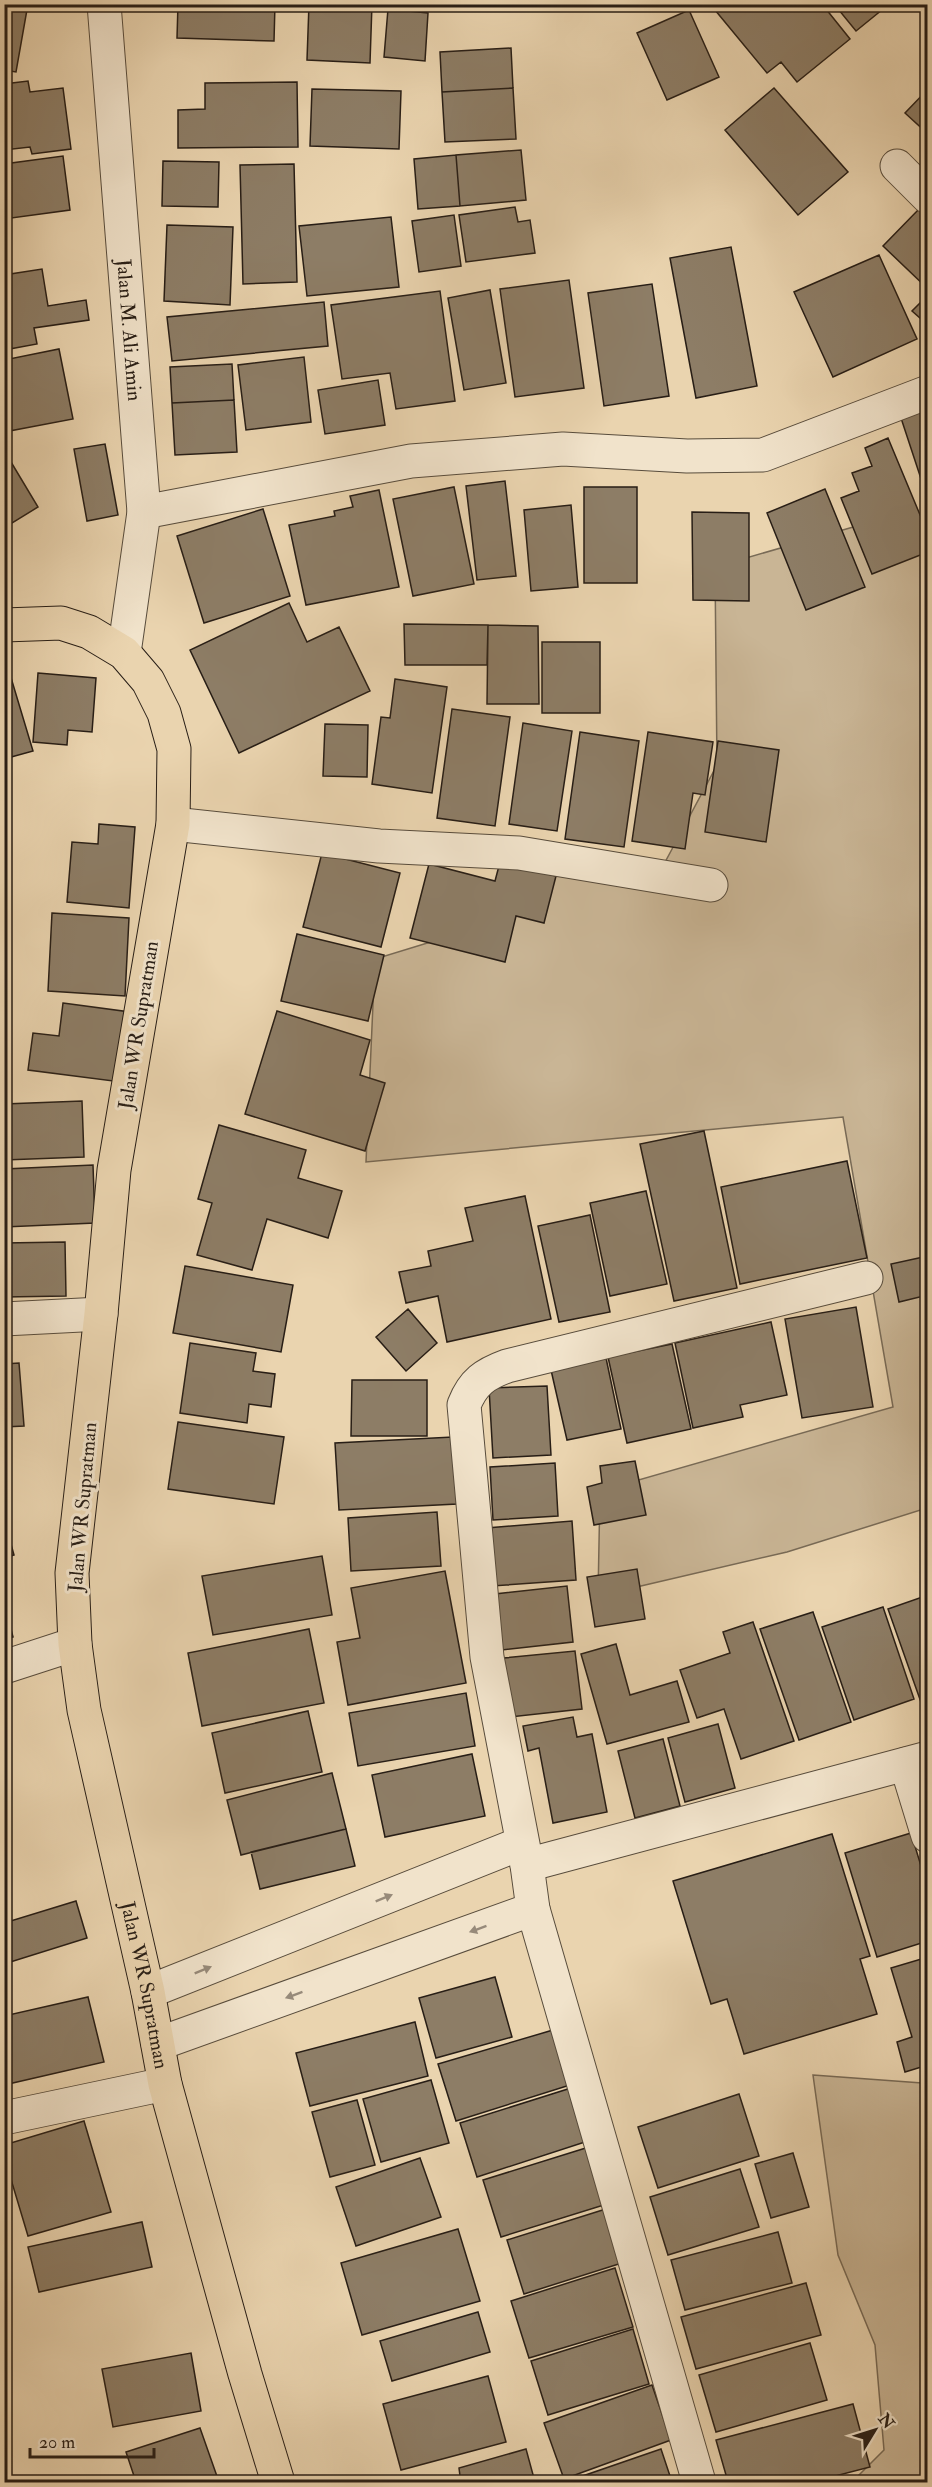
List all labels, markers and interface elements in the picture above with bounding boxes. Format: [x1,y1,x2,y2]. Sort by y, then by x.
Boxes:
street label: Jalan M. Ali Amin [111,257,147,402]
street label: Jalan WR Supratman [113,939,165,1112]
street label: Jalan WR Supratman [63,1421,103,1594]
one-way arrow [375,1893,393,1903]
street label: Jalan WR Supratman [115,1898,174,2071]
one-way arrow [469,1924,487,1934]
one-way arrow [194,1965,212,1975]
one-way arrow [285,1990,303,2000]
north arrow [845,2400,905,2460]
text: N [873,2409,899,2434]
scale bar [30,2421,154,2459]
text: 20 m [39,2431,75,2454]

